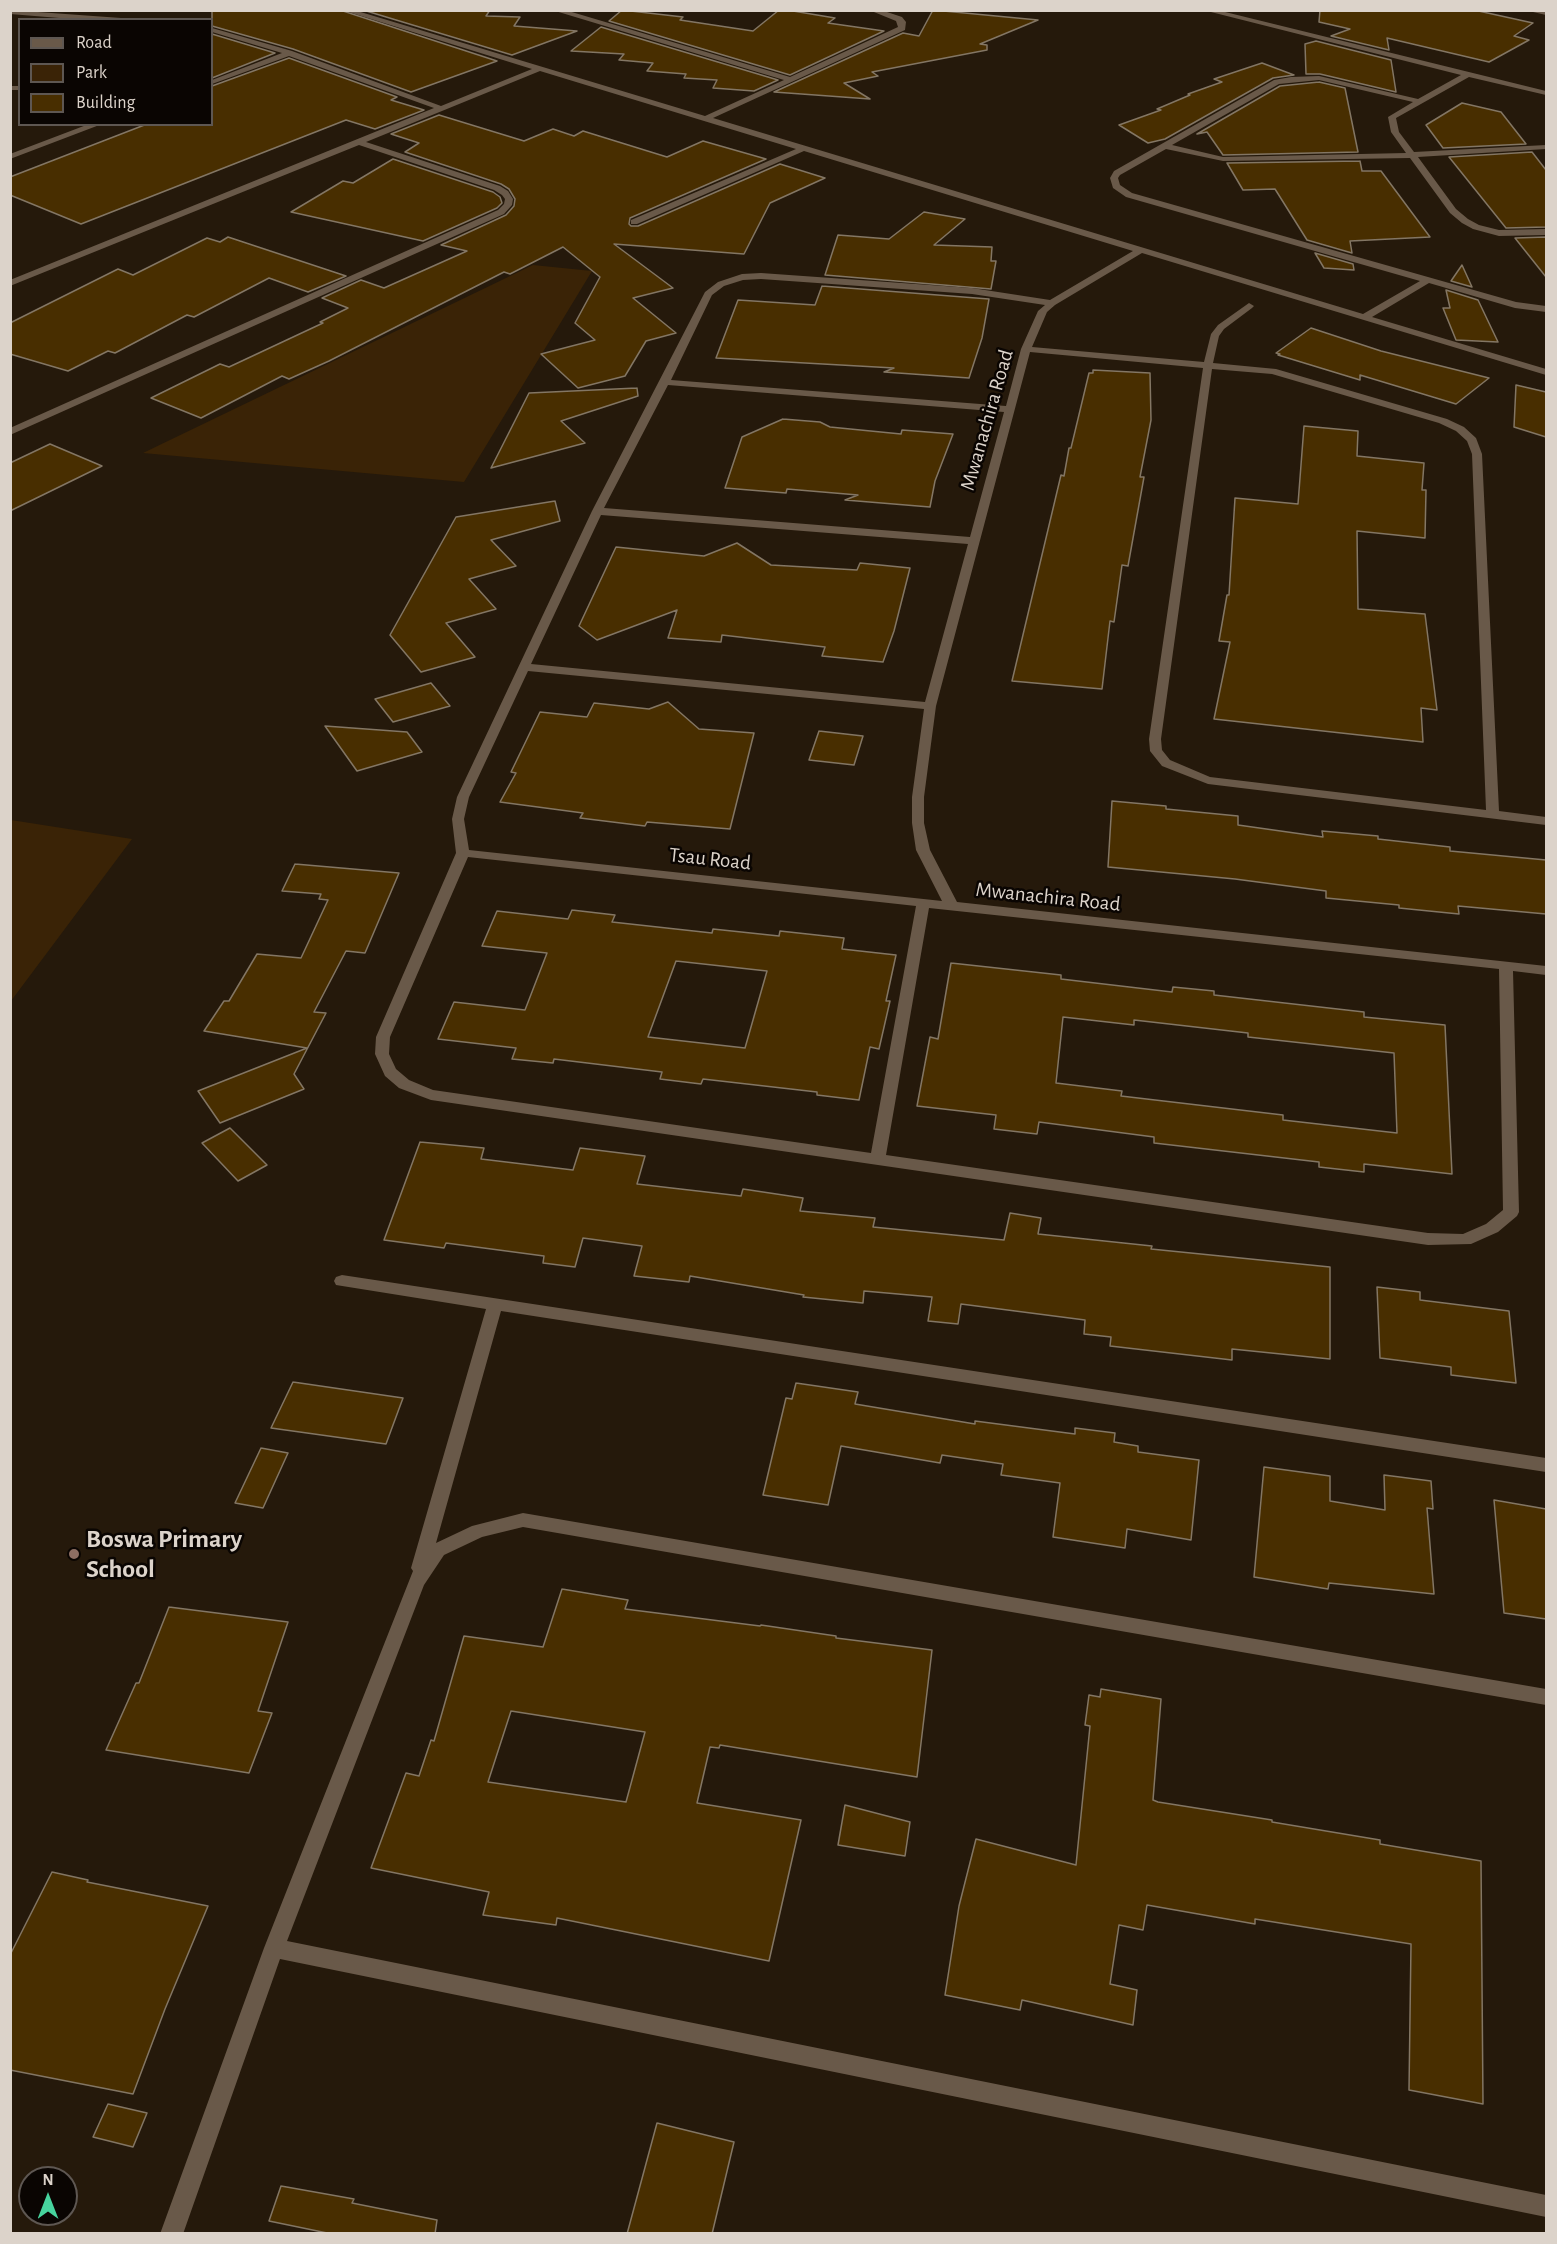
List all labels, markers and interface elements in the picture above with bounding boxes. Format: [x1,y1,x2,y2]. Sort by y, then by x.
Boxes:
legend [18,18,213,126]
text: Road [76,34,112,52]
text: Park [76,64,107,82]
text: Building [76,94,135,112]
street label: Mwanachira Road [955,347,1019,493]
street label: Tsau Road [668,842,752,876]
street label: Mwanachira Road [974,877,1122,917]
place label: Boswa Primary School [86,1523,242,1584]
marker: Boswa Primary School [67,1547,81,1561]
north arrow [18,2166,78,2226]
text: N [42,2172,54,2188]

